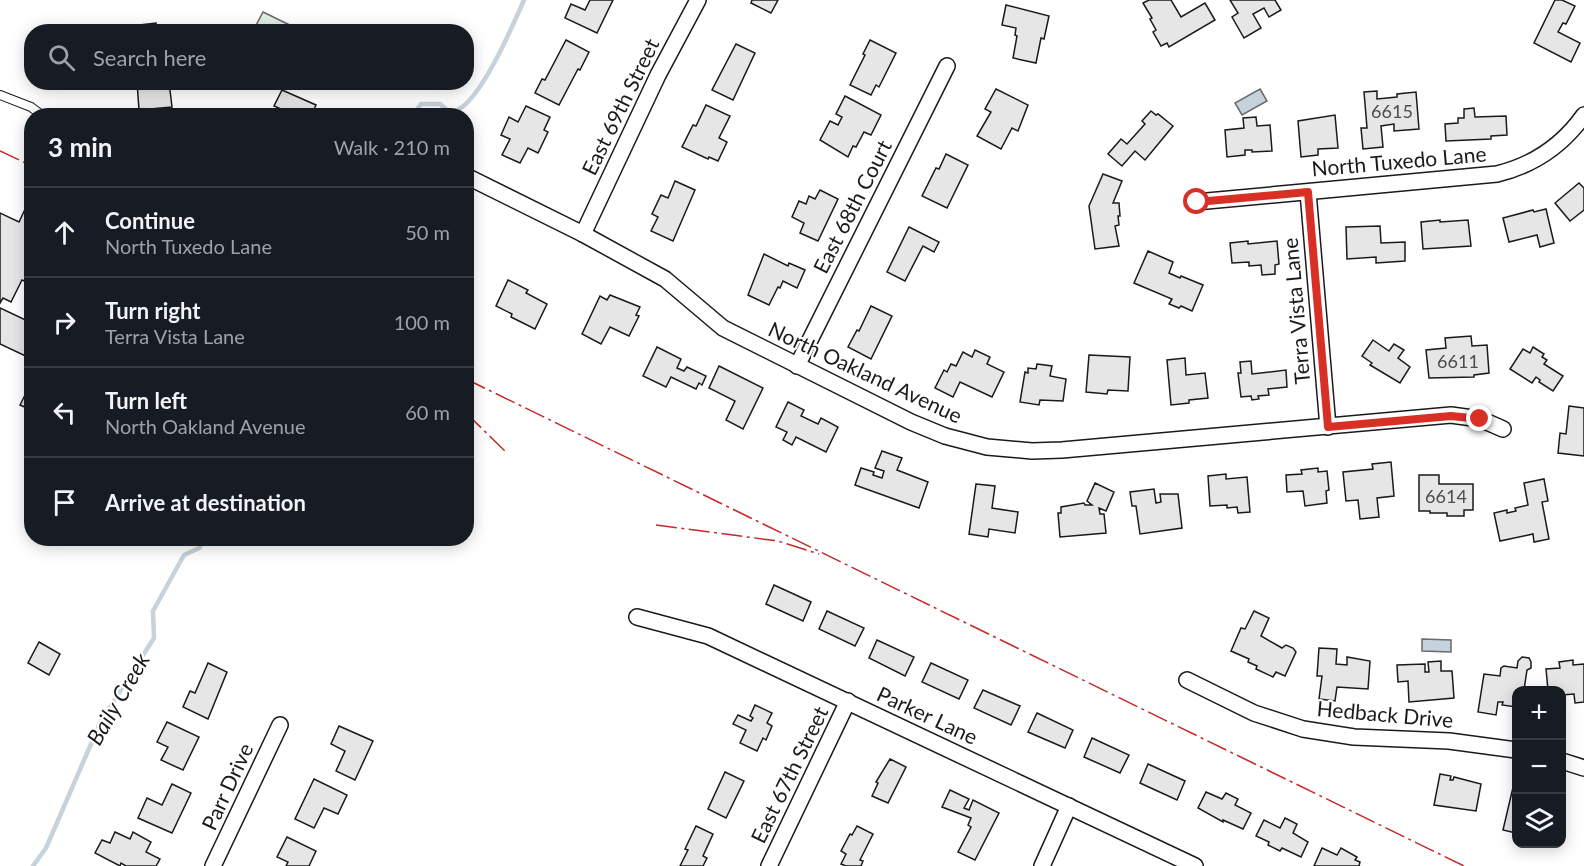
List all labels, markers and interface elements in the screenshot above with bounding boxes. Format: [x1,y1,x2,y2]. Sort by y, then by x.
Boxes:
search box [24,24,474,90]
street label: East 69th Street [576,34,664,179]
icon: search [45,41,78,74]
text: Search here [93,44,206,71]
house number: 6615 [1371,100,1413,122]
text: 3 min [48,131,112,163]
text: Walk · 210 m [334,135,450,159]
street label: East 68th Court [807,135,896,277]
street label: North Tuxedo Lane [1310,140,1487,181]
route start [1183,188,1209,214]
text: Continue [105,207,195,234]
icon: ahead [48,216,81,249]
text: 50 m [405,220,450,244]
text: North Tuxedo Lane [105,234,272,258]
street label: Terra Vista Lane [1277,237,1314,385]
text: Turn right [105,297,200,324]
icon: right [48,306,81,339]
text: 100 m [394,310,450,334]
street label: North Oakland Avenue [765,316,966,427]
text: Terra Vista Lane [105,324,245,348]
house number: 6611 [1437,350,1479,372]
text: Turn left [105,387,187,414]
icon: left [48,396,81,429]
text: 60 m [405,400,450,424]
route end [1466,405,1492,431]
text: North Oakland Avenue [105,414,306,438]
house number: 6614 [1425,485,1467,507]
icon: arrive [48,486,81,519]
text: Arrive at destination [105,489,306,516]
water label: Baily Creek [80,647,155,750]
street label: Parker Lane [873,680,982,749]
map controls [1512,686,1566,848]
button: + [1512,686,1566,740]
street label: Hedback Drive [1316,695,1454,732]
street label: East 67th Street [745,702,833,847]
street label: Parr Drive [196,739,258,834]
button: − [1512,740,1566,794]
button: layers [1512,794,1566,848]

